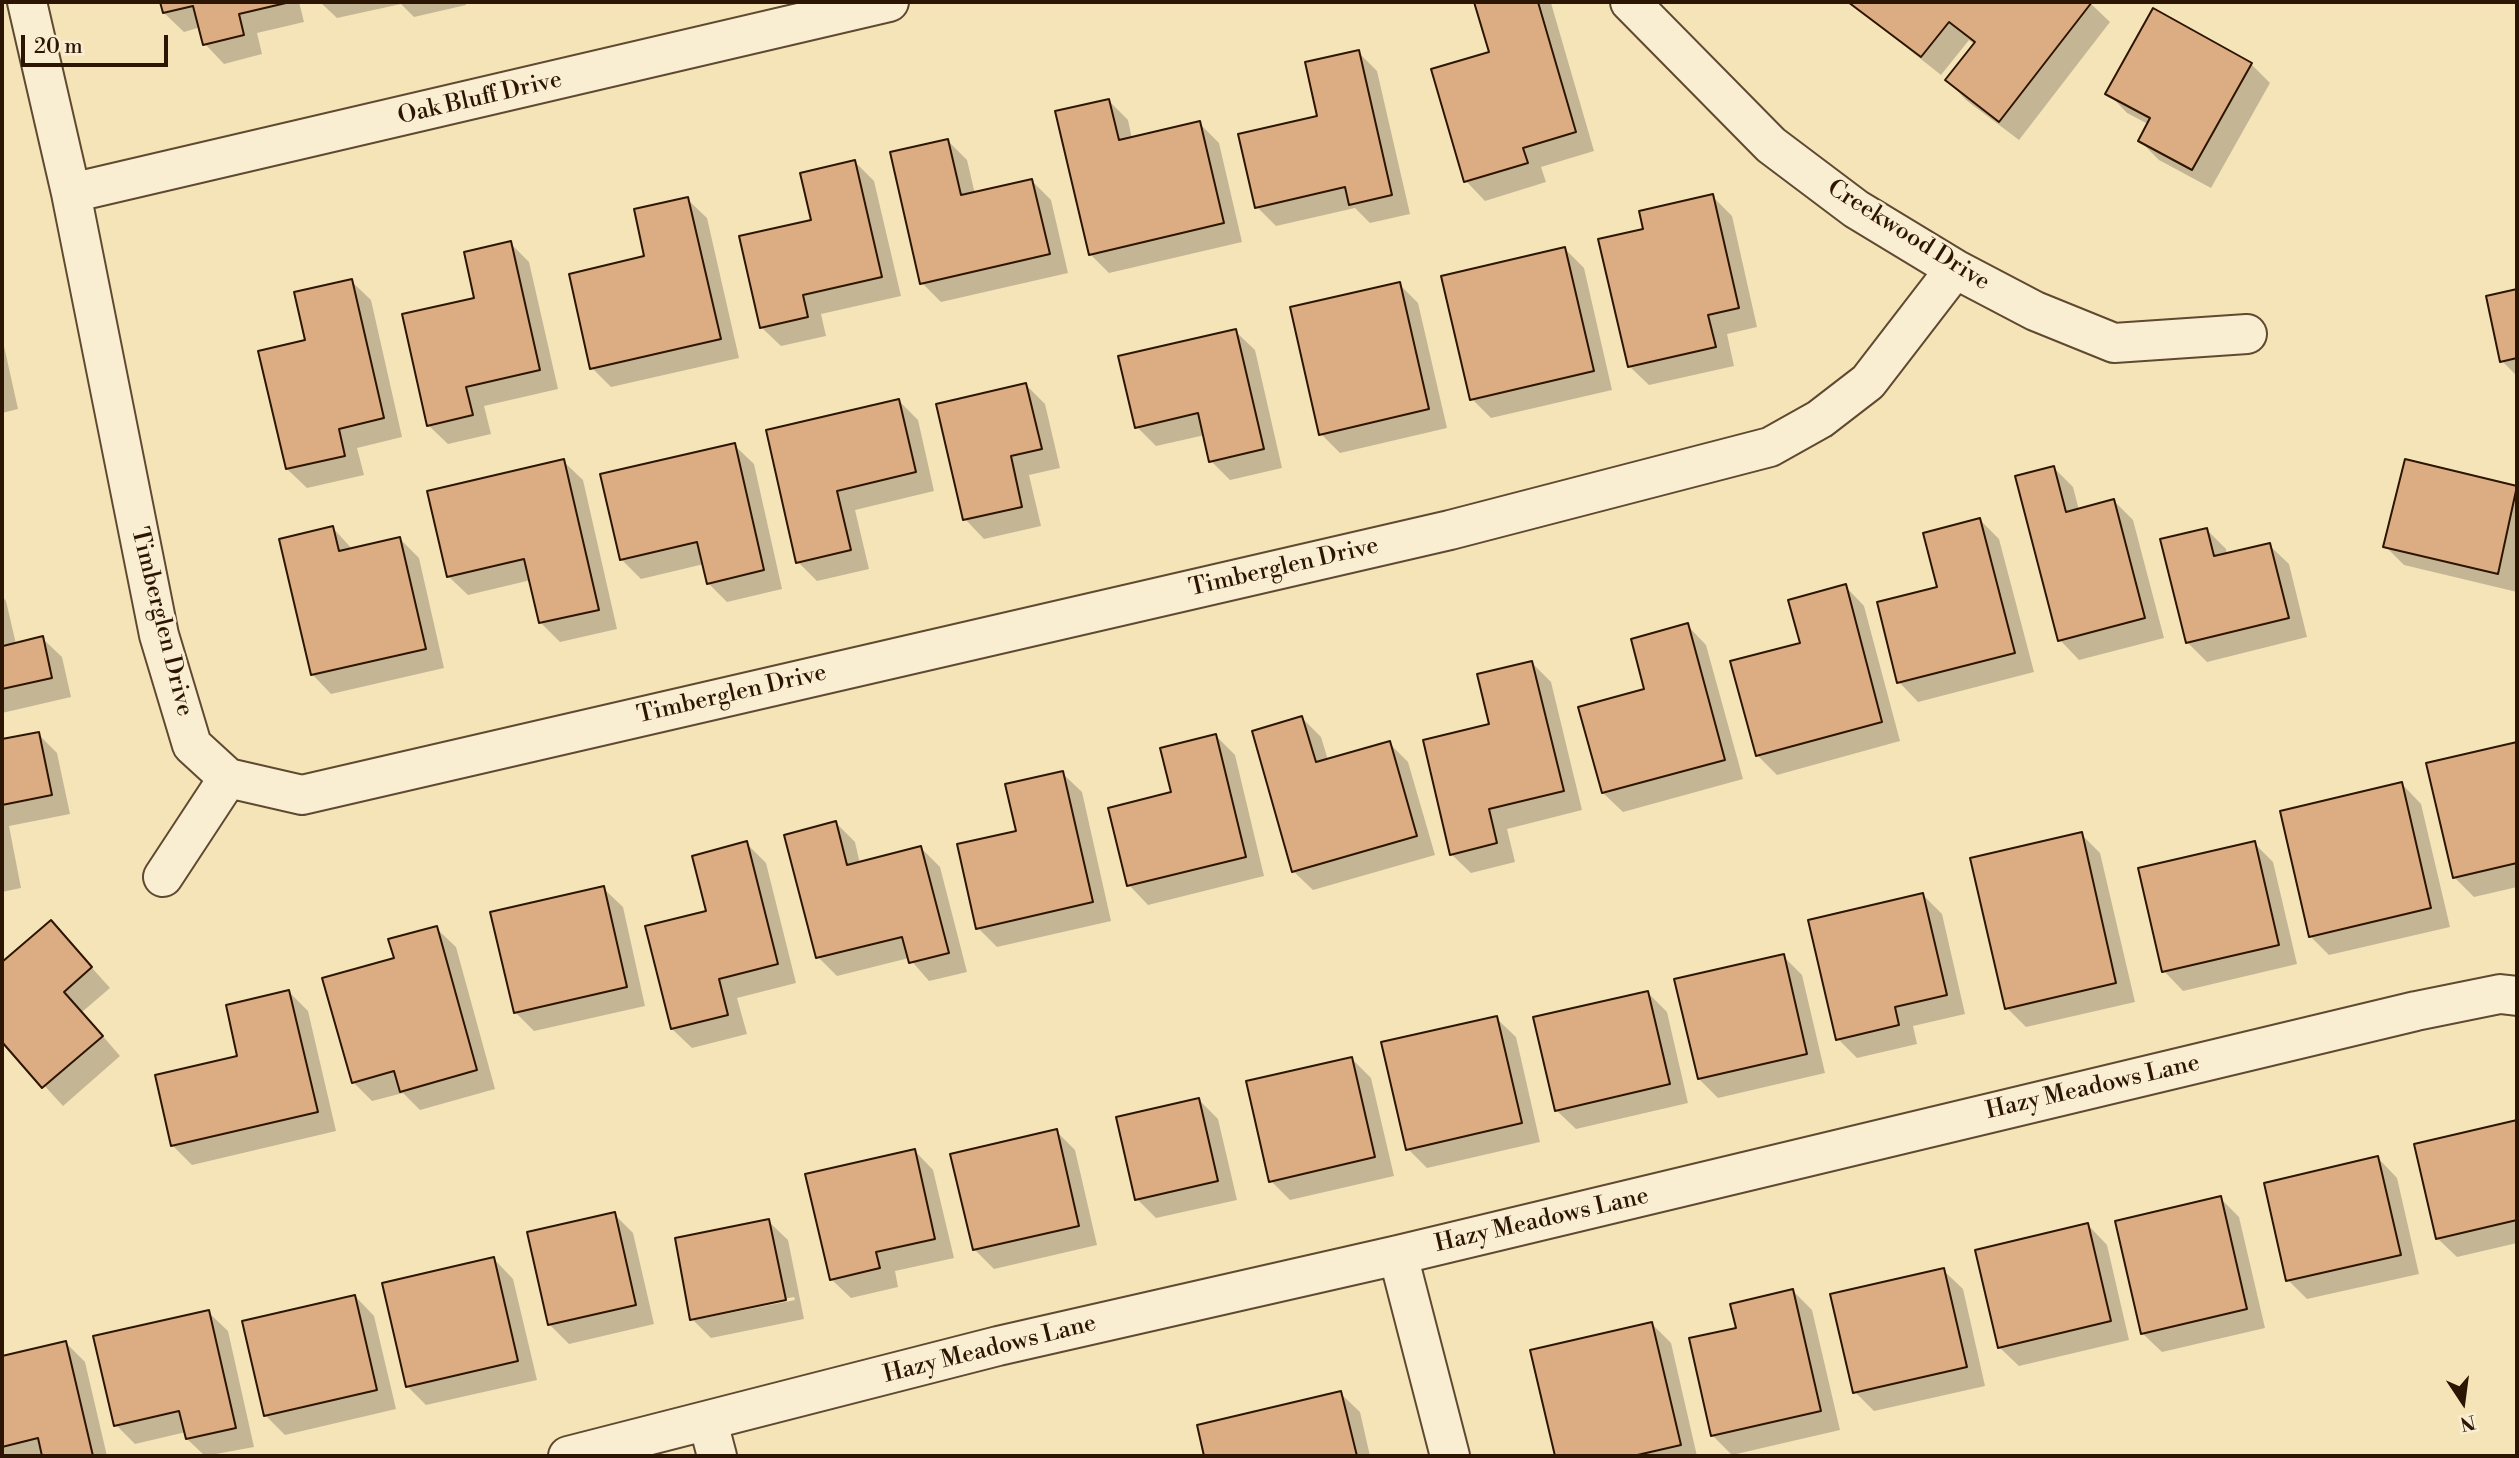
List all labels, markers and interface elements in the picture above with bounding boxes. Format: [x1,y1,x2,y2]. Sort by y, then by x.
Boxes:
scale bar [24,21,172,65]
text: 20 m [34,34,83,60]
street label: Oak Bluff Drive [395,66,565,132]
street label: Creekwood Drive [1821,174,1995,298]
street label: Timberglen Drive [124,525,198,719]
street label: Timberglen Drive [1186,532,1382,604]
street label: Timberglen Drive [634,659,830,731]
street label: Hazy Meadows Lane [1983,1049,2203,1127]
street label: Hazy Meadows Lane [1432,1182,1652,1260]
street label: Hazy Meadows Lane [881,1310,1099,1390]
north arrow [2428,1367,2498,1437]
text: N [2458,1409,2478,1436]

